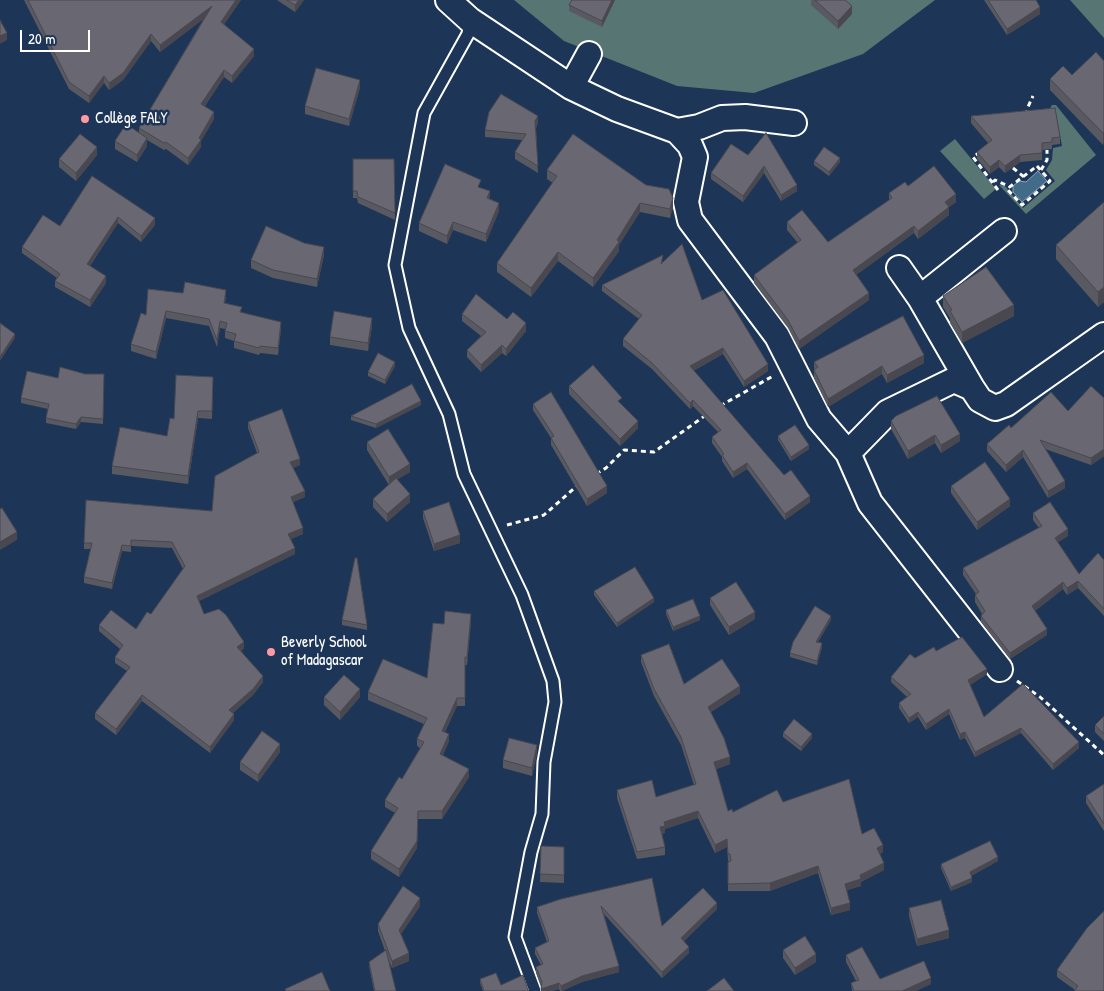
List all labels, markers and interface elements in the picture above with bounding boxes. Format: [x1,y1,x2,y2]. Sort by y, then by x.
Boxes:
scale bar [22,20,92,52]
text: 20 m [28,28,55,49]
place label: Collège FALY [95,109,167,129]
marker: Collège FALY [79,113,91,125]
place label: Beverly School of Madagascar [281,633,367,671]
marker: Beverly School of Madagascar [265,646,277,658]

